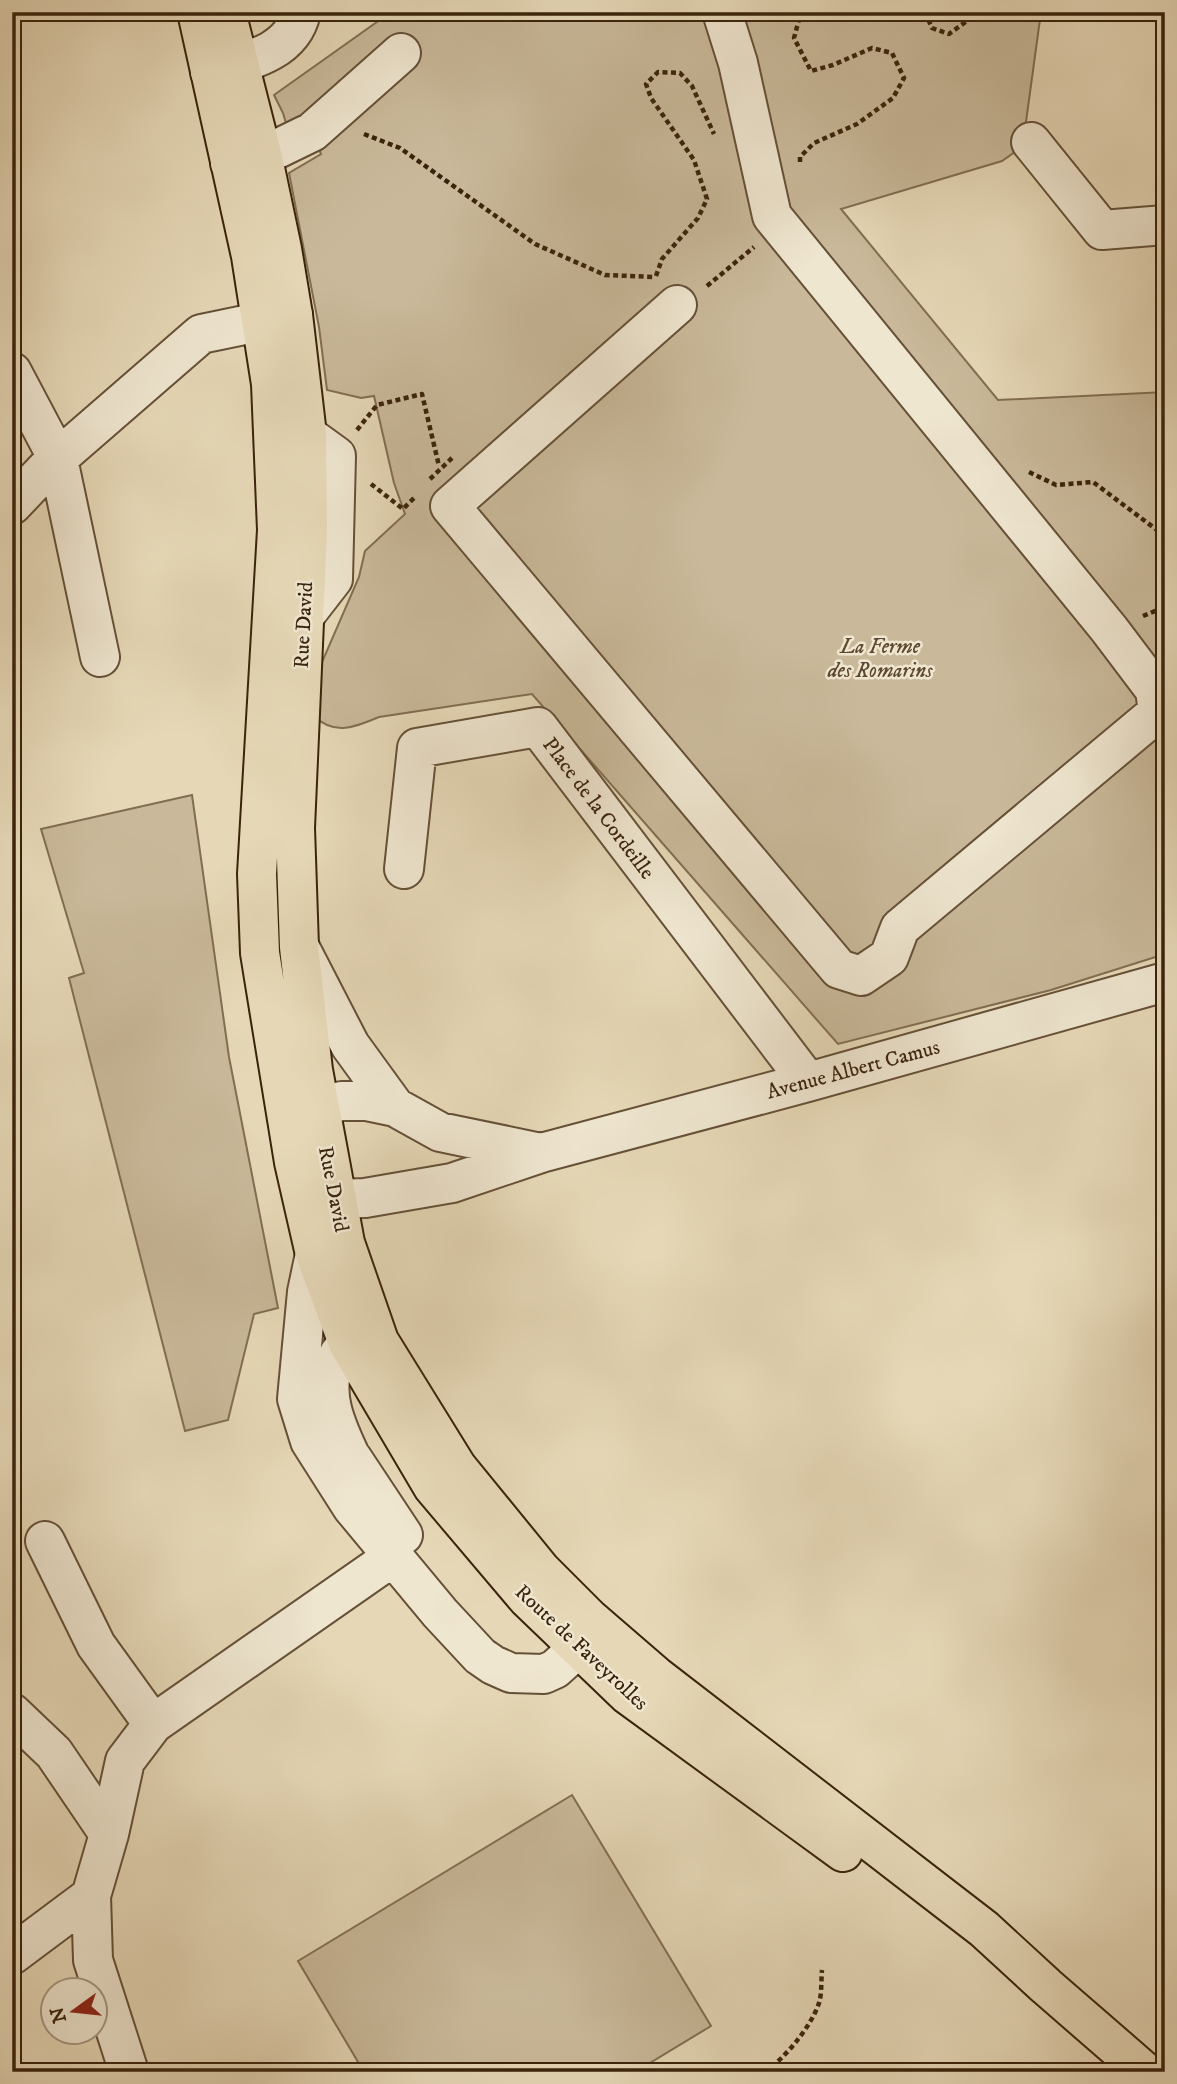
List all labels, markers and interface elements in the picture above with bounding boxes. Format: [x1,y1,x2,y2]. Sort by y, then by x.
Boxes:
street label: Rue David [289,580,319,669]
park label: La Ferme des Romarins [827,634,933,684]
street label: Place de la Cordeille [536,733,660,885]
street label: Avenue Albert Camus [764,1034,943,1106]
street label: Rue David [312,1144,354,1235]
street label: Route de Faveyrolles [509,1579,653,1716]
north arrow [38,1976,108,2046]
text: N [46,2004,72,2026]

